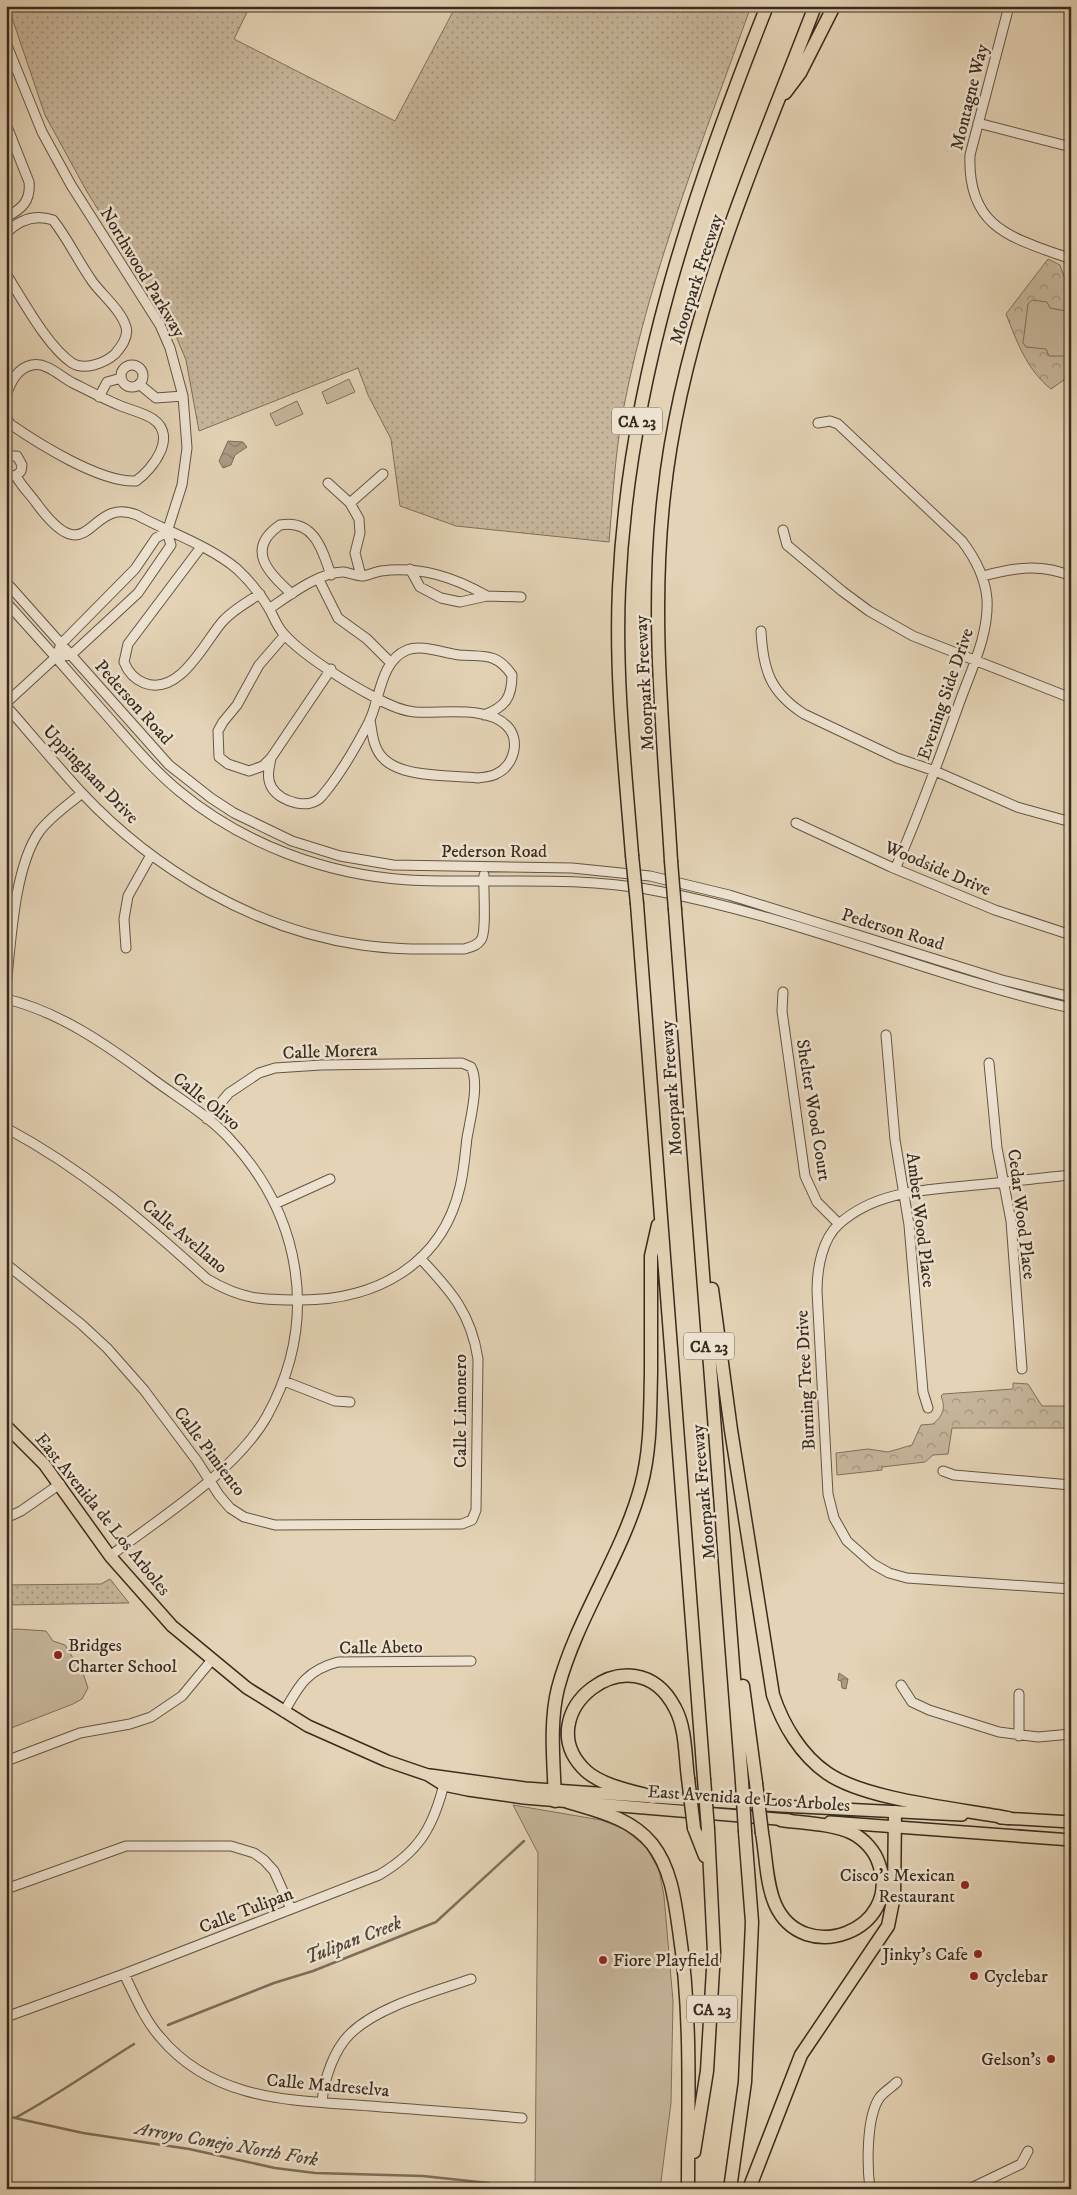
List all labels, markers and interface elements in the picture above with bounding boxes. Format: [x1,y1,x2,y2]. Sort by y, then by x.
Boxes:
street label: Montagne Way [946,41,994,153]
street label: Northwood Parkway [95,203,190,342]
street label: Moorpark Freeway [666,211,729,347]
road number: CA 23 [612,408,662,434]
street label: Moorpark Freeway [630,614,660,751]
street label: Evening Side Drive [913,625,979,763]
street label: Pederson Road [90,656,177,749]
street label: Uppingham Drive [38,721,143,829]
street label: Woodside Drive [880,836,994,901]
street label: Pederson Road [441,841,547,863]
street label: Pederson Road [839,904,947,956]
street label: Moorpark Freeway [656,1019,688,1156]
street label: Shelter Wood Court [791,1038,835,1183]
street label: Calle Morera [282,1039,378,1065]
street label: Calle Olivo [168,1068,245,1136]
street label: Cedar Wood Place [1002,1148,1040,1281]
street label: Amber Wood Place [901,1151,939,1289]
street label: Calle Avellano [137,1195,232,1279]
street label: Burning Tree Drive [791,1309,821,1451]
road number: CA 23 [684,1332,734,1360]
street label: Calle Limonero [450,1354,472,1468]
street label: Calle Pimiento [168,1403,250,1501]
street label: Moorpark Freeway [687,1423,721,1560]
street label: East Avenida de Los Arboles [30,1429,175,1600]
place label: Bridges Charter School [68,1635,178,1678]
street label: Calle Abeto [339,1636,423,1660]
marker: Bridges Charter School [52,1649,64,1661]
street label: East Avenida de Los Arboles [647,1781,851,1817]
place label: Cisco's Mexican Restaurant [840,1865,956,1908]
marker: Cisco's Mexican Restaurant [959,1879,971,1891]
street label: Calle Tulipan [196,1883,297,1939]
water label: Tulipan Creek [302,1912,405,1970]
place label: Jinky's Cafe [881,1944,968,1966]
marker: Jinky's Cafe [972,1948,984,1960]
place label: Fiore Playfield [613,1950,719,1972]
marker: Fiore Playfield [597,1954,609,1966]
place label: Cyclebar [984,1966,1048,1988]
marker: Cyclebar [968,1970,980,1982]
road number: CA 23 [687,1996,737,2022]
place label: Gelson's [981,2049,1041,2071]
marker: Gelson's [1045,2053,1057,2065]
street label: Calle Madreselva [266,2070,391,2102]
water label: Arroyo Conejo North Fork [132,2117,320,2172]

